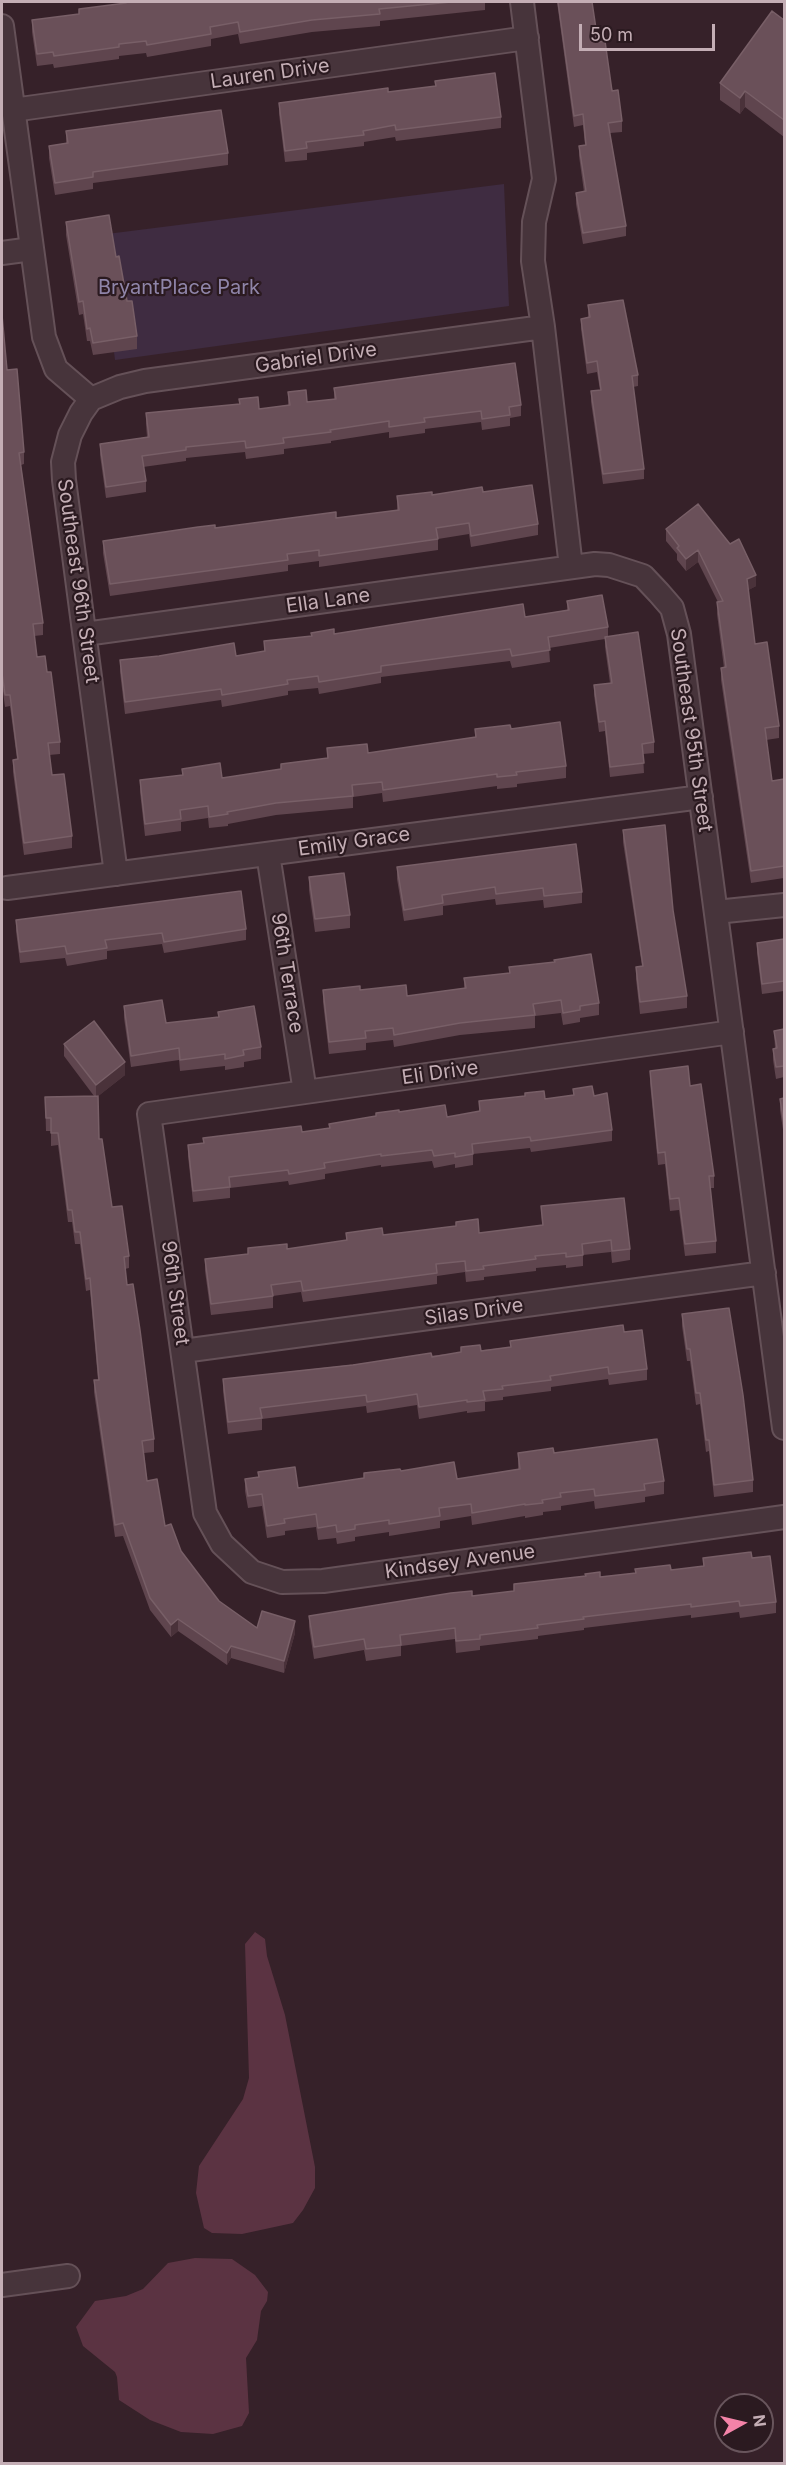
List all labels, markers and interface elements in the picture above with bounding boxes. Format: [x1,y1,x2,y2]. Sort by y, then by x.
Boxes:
scale bar [582,12,718,50]
text: 50 m [590,24,633,45]
street label: Lauren Drive [209,54,331,94]
park label: BryantPlace Park [98,276,260,300]
street label: Gabriel Drive [254,338,378,378]
street label: Southeast 96th Street [52,477,104,685]
street label: Ella Lane [284,583,372,619]
street label: Southeast 95th Street [665,626,717,834]
street label: Emily Grace [296,822,412,862]
street label: 96th Terrace [266,911,308,1035]
street label: Eli Drive [400,1056,480,1090]
street label: 96th Street [156,1239,194,1347]
street label: Silas Drive [423,1293,525,1331]
street label: Kindsey Avenue [383,1540,537,1584]
north arrow [714,2393,774,2453]
text: N [749,2413,771,2428]

